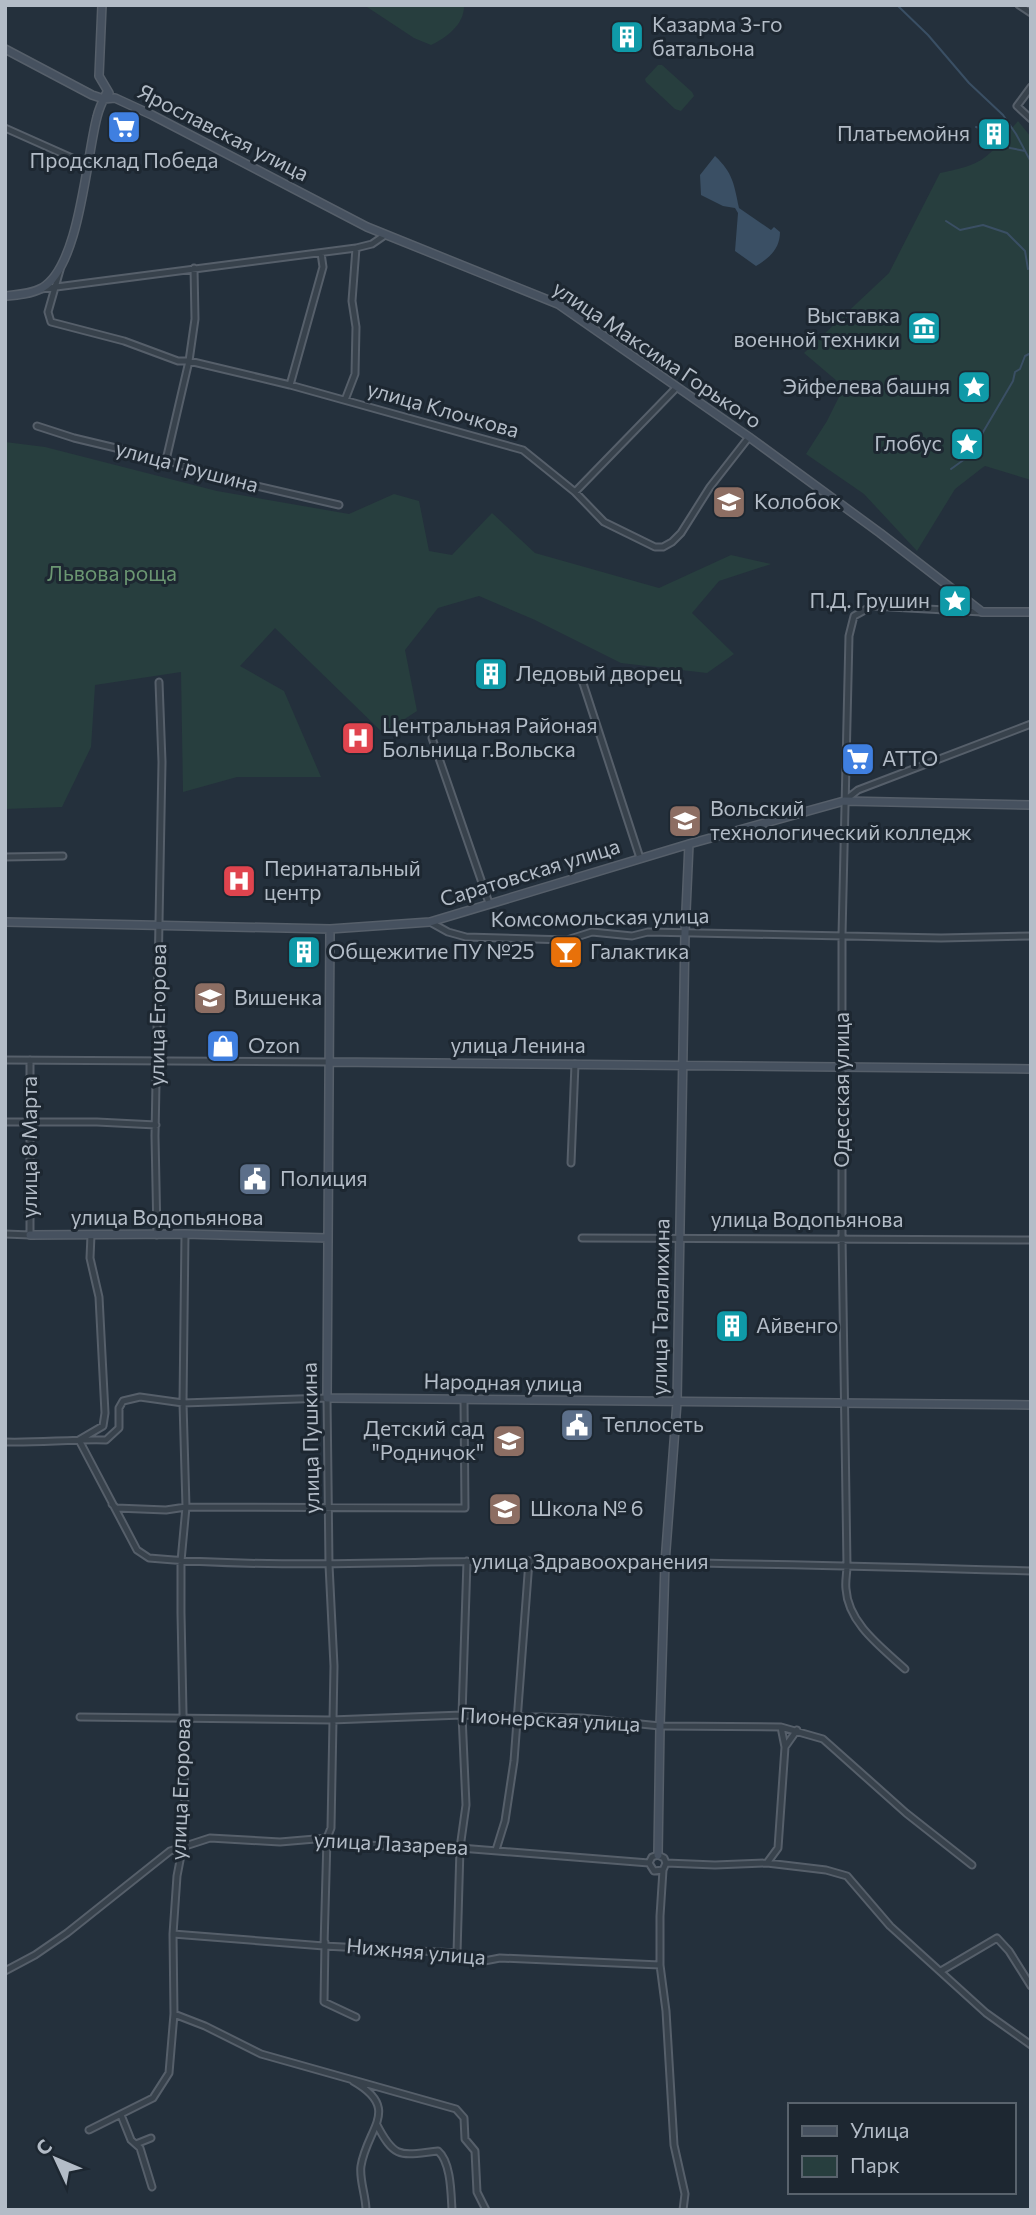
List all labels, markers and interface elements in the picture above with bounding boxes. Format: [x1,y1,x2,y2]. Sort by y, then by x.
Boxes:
place label: Казарма 3-го батальона [652,11,783,60]
building icon: Казарма 3-го батальона [608,18,646,56]
street label: Ярославская улица [134,78,313,186]
supermarket icon: Продсклад Победа [105,108,143,146]
building icon: Платьемойня [975,115,1013,153]
place label: Платьемойня [837,120,970,145]
place label: Продсклад Победа [30,147,218,172]
street label: улица Максима Горького [549,275,767,433]
place label: Выставка военной техники [733,302,900,351]
museum icon: Выставка военной техники [905,309,943,347]
place icon: Эйфелева башня [955,368,993,406]
place label: Эйфелева башня [783,373,950,398]
street label: улица Клочкова [365,375,522,442]
place icon: Глобус [948,425,986,463]
place label: Глобус [874,430,942,455]
street label: улица Грушина [113,434,262,497]
school or university icon: Колобок [710,483,748,521]
place label: Колобок [754,488,841,513]
park label: Львова роща [47,560,177,585]
place icon: П.Д. Грушин [936,582,974,620]
place label: П.Д. Грушин [809,587,930,612]
building icon: Ледовый дворец [472,655,510,693]
place label: Ледовый дворец [516,660,682,685]
place label: Центральная Районая Больница г.Вольска [382,712,598,761]
hospital icon: Центральная Районая Больница г.Вольска [339,719,377,757]
supermarket icon: АТТО [839,740,877,778]
place label: АТТО [882,745,938,770]
place label: Вольский технологический колледж [710,795,972,844]
school or university icon: Вольский технологический колледж [666,802,704,840]
street label: Саратовская улица [437,832,623,911]
place label: Перинатальный центр [264,855,421,904]
hospital icon: Перинатальный центр [220,862,258,900]
street label: Комсомольская улица [490,902,710,931]
building icon: Общежитие ПУ №25 [285,933,323,971]
bar icon: Галактика [547,933,585,971]
place label: Общежитие ПУ №25 [328,938,535,963]
place label: Галактика [590,938,689,963]
street label: улица Егорова [143,944,170,1086]
school or university icon: Вишенка [191,979,229,1017]
place label: Вишенка [234,984,322,1009]
street label: Одесская улица [828,1012,853,1168]
shop icon: Ozon [204,1027,242,1065]
place label: Ozon [248,1032,300,1057]
street label: улица Ленина [450,1032,586,1057]
street label: улица 8 Марта [16,1076,41,1218]
public building icon: Полиция [236,1160,274,1198]
place label: Полиция [280,1165,368,1190]
street label: улица Водопьянова [71,1204,263,1229]
street label: улица Водопьянова [711,1206,903,1231]
street label: улица Талалихина [645,1218,674,1396]
building icon: Айвенго [713,1307,751,1345]
place label: Айвенго [756,1312,838,1337]
street label: улица Пушкина [296,1362,323,1514]
street label: Народная улица [423,1368,583,1395]
public building icon: Теплосеть [558,1406,596,1444]
place label: Теплосеть [602,1411,704,1436]
place label: Детский сад "Родничок" [363,1415,484,1464]
school or university icon: Детский сад "Родничок" [490,1422,528,1460]
school or university icon: Школа № 6 [486,1490,524,1528]
place label: Школа № 6 [530,1495,644,1520]
street label: улица Здравоохранения [471,1548,709,1573]
street label: Пионерская улица [459,1701,641,1736]
street label: улица Егорова [165,1717,194,1861]
street label: улица Лазарева [313,1826,469,1859]
street label: Нижняя улица [345,1932,487,1969]
legend [788,2103,1015,2194]
text: Улица [850,2117,909,2142]
north arrow [21,2124,91,2194]
text: С [31,2134,56,2160]
text: Парк [850,2152,900,2177]

